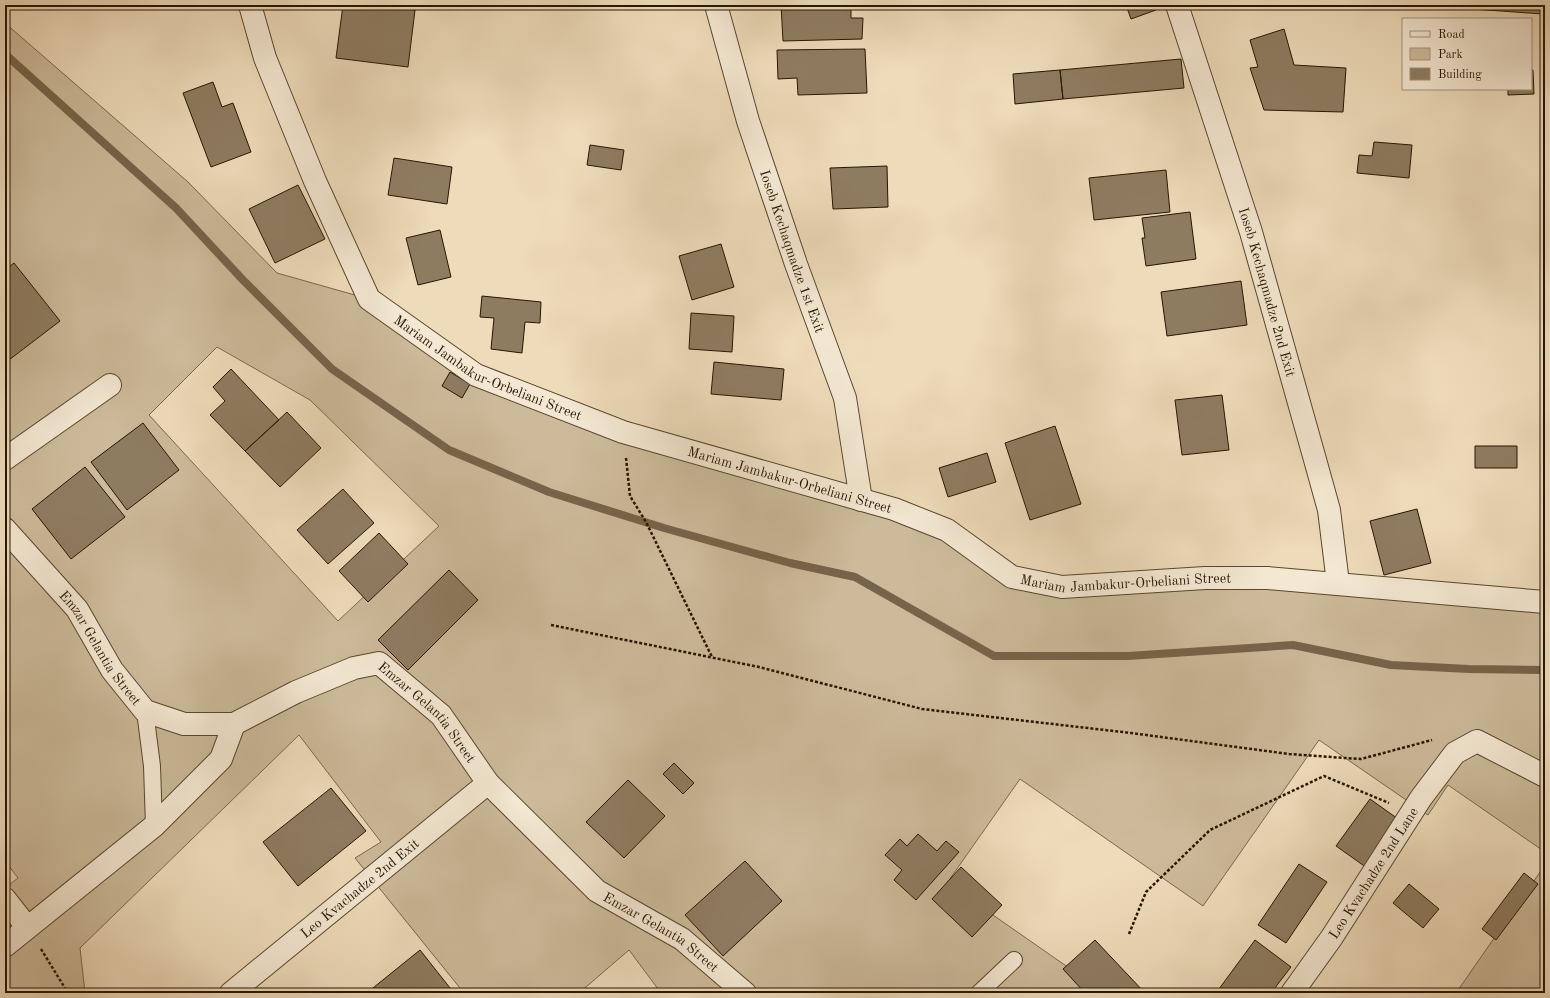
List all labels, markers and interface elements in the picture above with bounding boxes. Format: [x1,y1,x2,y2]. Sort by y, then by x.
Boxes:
legend [1402,18,1532,90]
text: Road [1438,29,1465,41]
text: Park [1438,49,1463,61]
text: Building [1438,69,1482,81]
street label: Ioseb Kechaqmadze 1st Exit [757,168,827,335]
street label: Ioseb Kechaqmadze 2nd Exit [1236,206,1297,379]
street label: Mariam Jambakur-Orbeliani Street [391,313,584,423]
street label: Mariam Jambakur-Orbeliani Street [686,445,893,516]
street label: Mariam Jambakur-Orbeliani Street [1019,572,1231,596]
street label: Emzar Gelantia Street [56,589,143,708]
street label: Emzar Gelantia Street [375,660,478,766]
street label: Leo Kvachadze 2nd Lane [1327,805,1421,942]
street label: Leo Kvachadze 2nd Exit [298,836,422,941]
street label: Emzar Gelantia Street [601,890,721,975]

